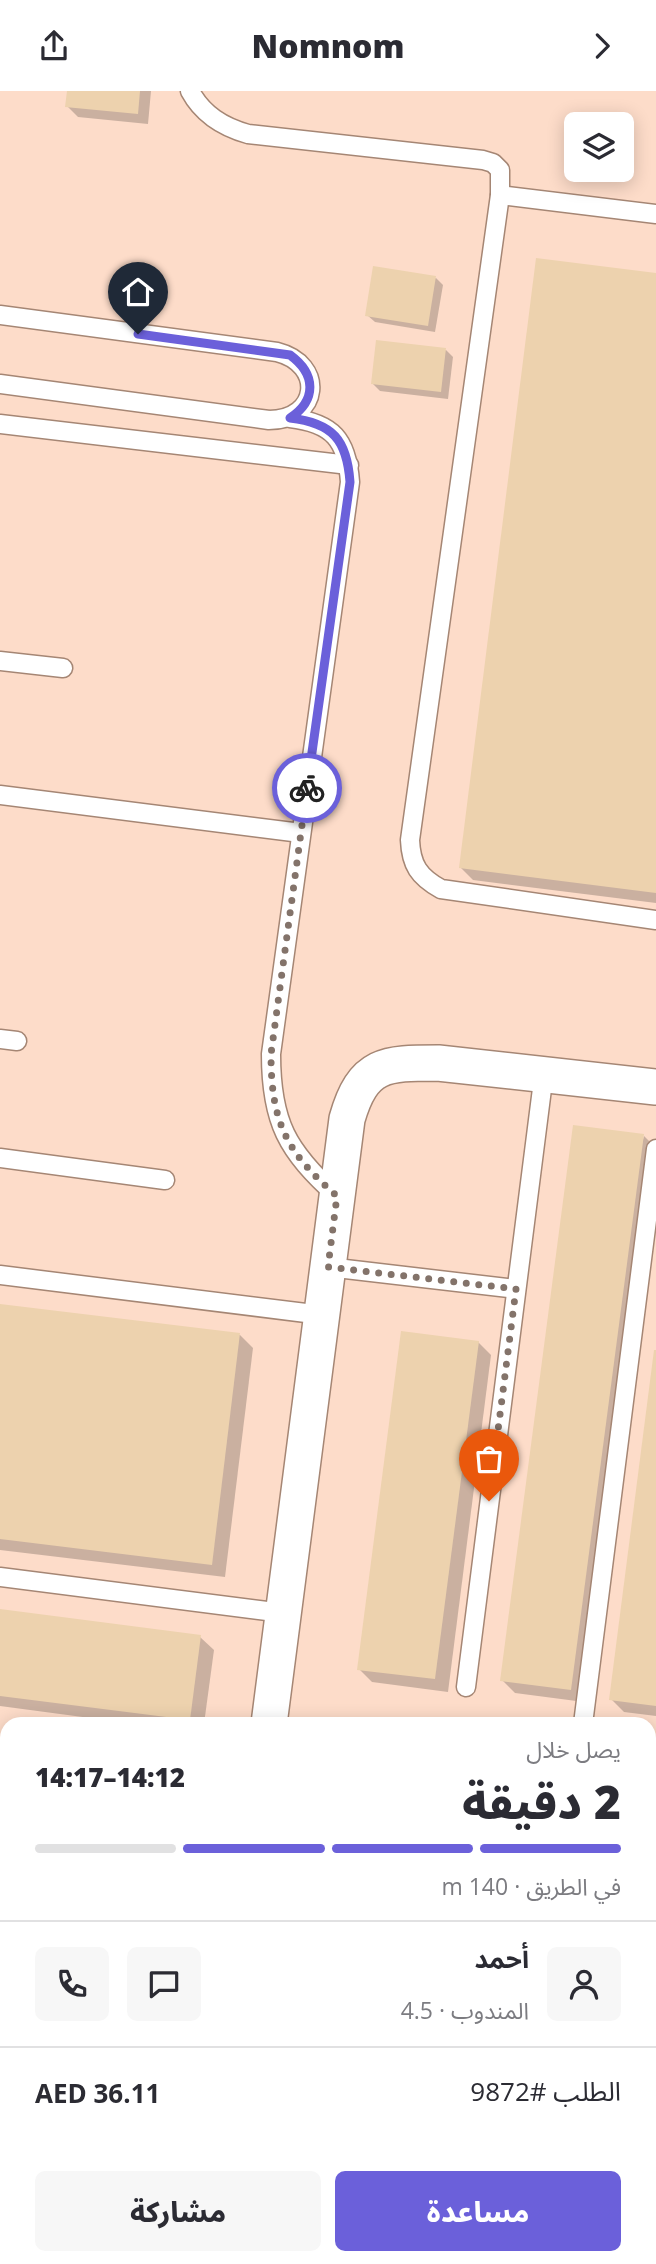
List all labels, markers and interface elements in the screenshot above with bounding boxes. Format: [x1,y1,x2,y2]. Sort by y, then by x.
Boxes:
text: Nomnom [252,24,404,67]
icon: share [35,27,73,65]
icon: forward [583,27,621,65]
map controls [564,112,634,182]
button: layers [564,112,634,182]
pin [108,262,168,334]
icon: home [119,273,157,311]
courier [272,753,342,823]
icon: bike [288,769,326,807]
pin [459,1429,519,1501]
icon: bag [470,1440,508,1478]
text: يصل خلال [526,1733,621,1765]
text: 14:12–14:17 [35,1759,185,1795]
text: 2 دقيقة [462,1770,621,1832]
text: في الطريق · 140 m [441,1870,621,1902]
text: أحمد [475,1940,529,1976]
button: phone [35,1947,109,2021]
button: chat [127,1947,201,2021]
button: person [547,1947,621,2021]
text: المندوب · 4.5 [401,1994,529,2026]
text: الطلب #9872 [470,2073,621,2109]
text: AED 36.11 [35,2075,160,2111]
button: مشاركة [35,2171,321,2251]
button: مساعدة [335,2171,621,2251]

